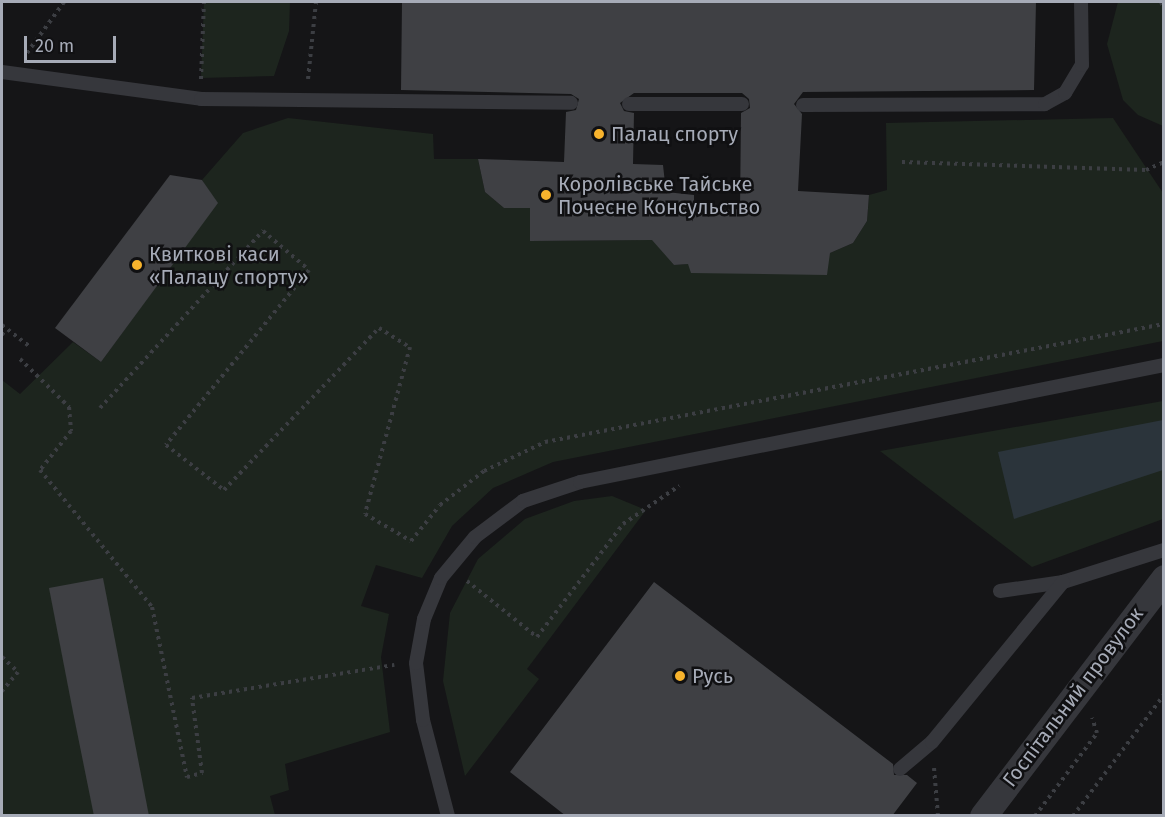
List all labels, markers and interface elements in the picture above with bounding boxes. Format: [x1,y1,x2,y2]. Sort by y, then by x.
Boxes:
scale bar [27,24,118,62]
text: 20 m [35,35,74,57]
place label: Палац спорту [611,122,738,146]
marker: Палац спорту [592,127,606,141]
place label: Королівське Тайське Почесне Консульство [558,172,760,219]
marker: Королівське Тайське Почесне Консульство [539,188,553,202]
place label: Квиткові каси «Палацу спорту» [149,242,309,289]
marker: Квиткові каси «Палацу спорту» [130,258,144,272]
street label: Госпітальний провулок [998,603,1148,791]
place label: Русь [692,664,733,688]
marker: Русь [673,669,687,683]

